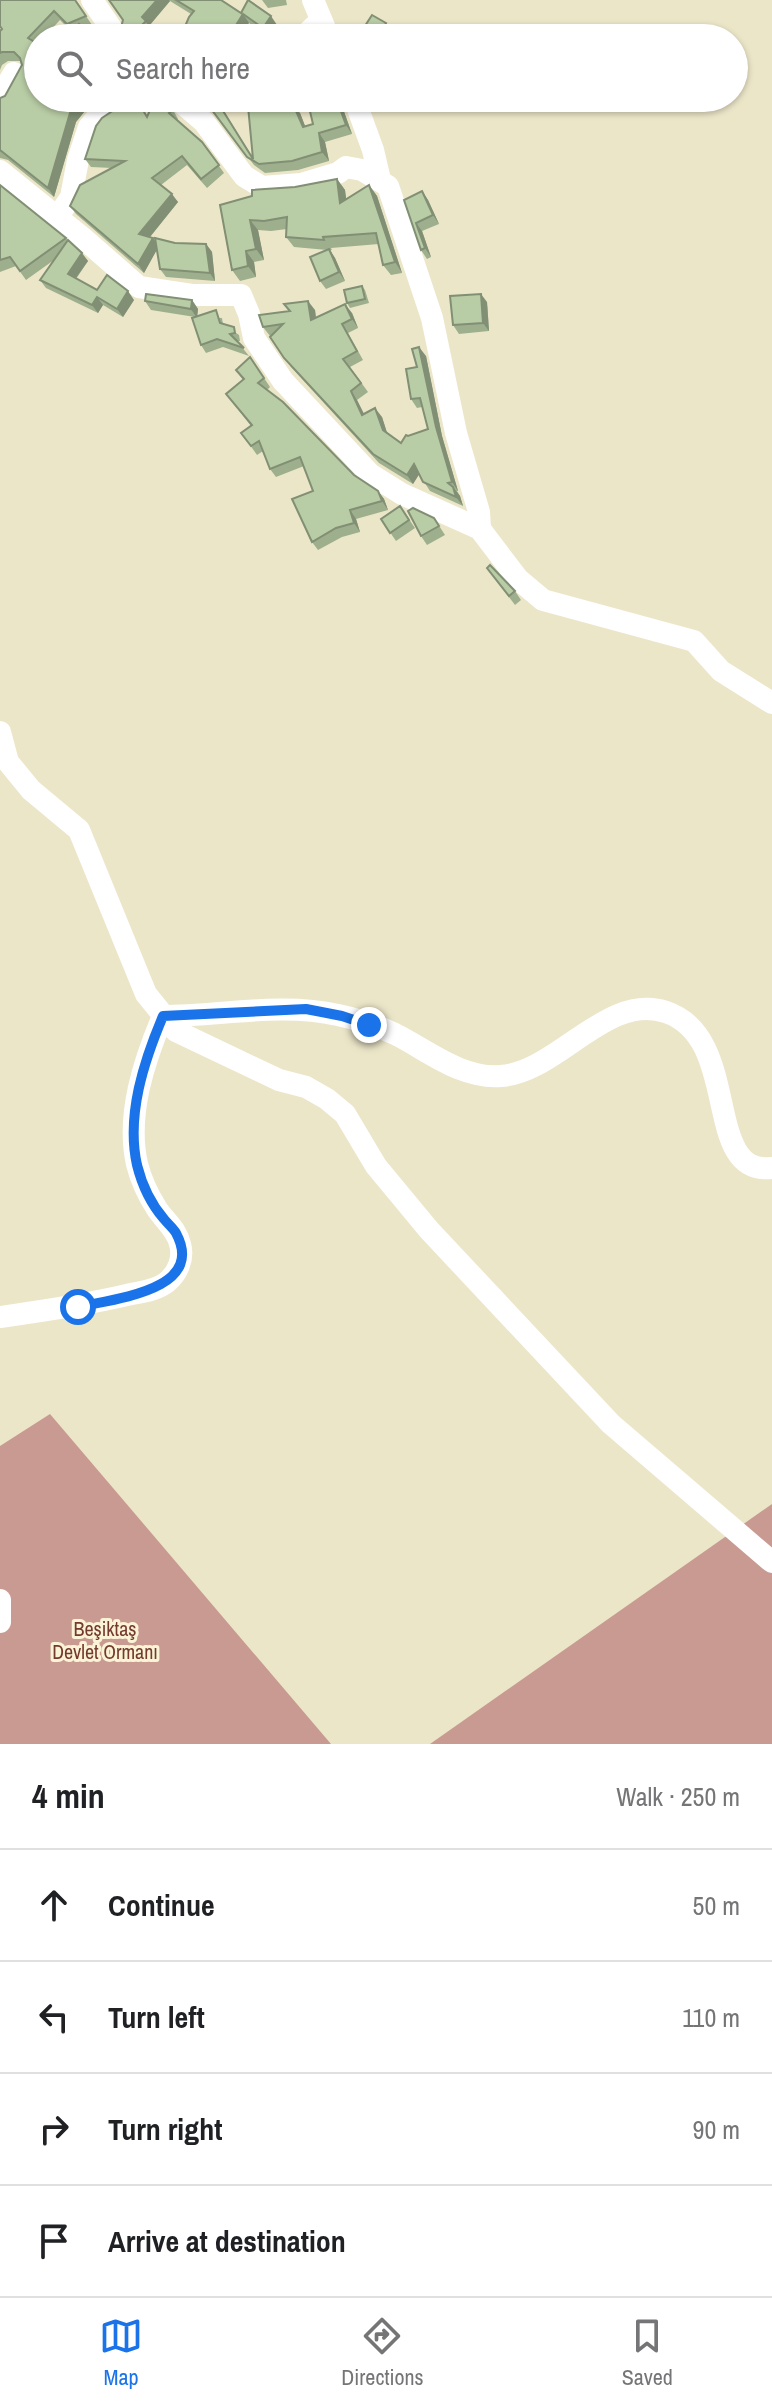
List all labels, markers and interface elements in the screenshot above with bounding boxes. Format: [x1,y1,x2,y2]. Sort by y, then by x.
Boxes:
search box [24,24,748,112]
icon: search [52,46,96,90]
text: Search here [116,48,250,88]
route end [351,1007,387,1043]
route start [60,1289,96,1325]
park label: Beşiktaş Devlet Ormanı [52,1615,158,1665]
text: 4 min [32,1773,105,1819]
text: Walk · 250 m [616,1779,740,1814]
icon: ahead [32,1883,76,1927]
text: Continue [108,1885,215,1925]
text: 50 m [693,1888,740,1923]
icon: left [32,1995,76,2039]
text: Turn left [108,1997,205,2037]
text: 110 m [682,2000,740,2035]
icon: right [32,2107,76,2151]
text: Turn right [108,2109,222,2149]
text: 90 m [693,2112,740,2147]
icon: arrive [32,2219,76,2263]
text: Arrive at destination [108,2221,346,2261]
tab: Map [99,2314,143,2392]
tab: Directions [341,2314,424,2392]
tab: Saved [622,2314,673,2392]

